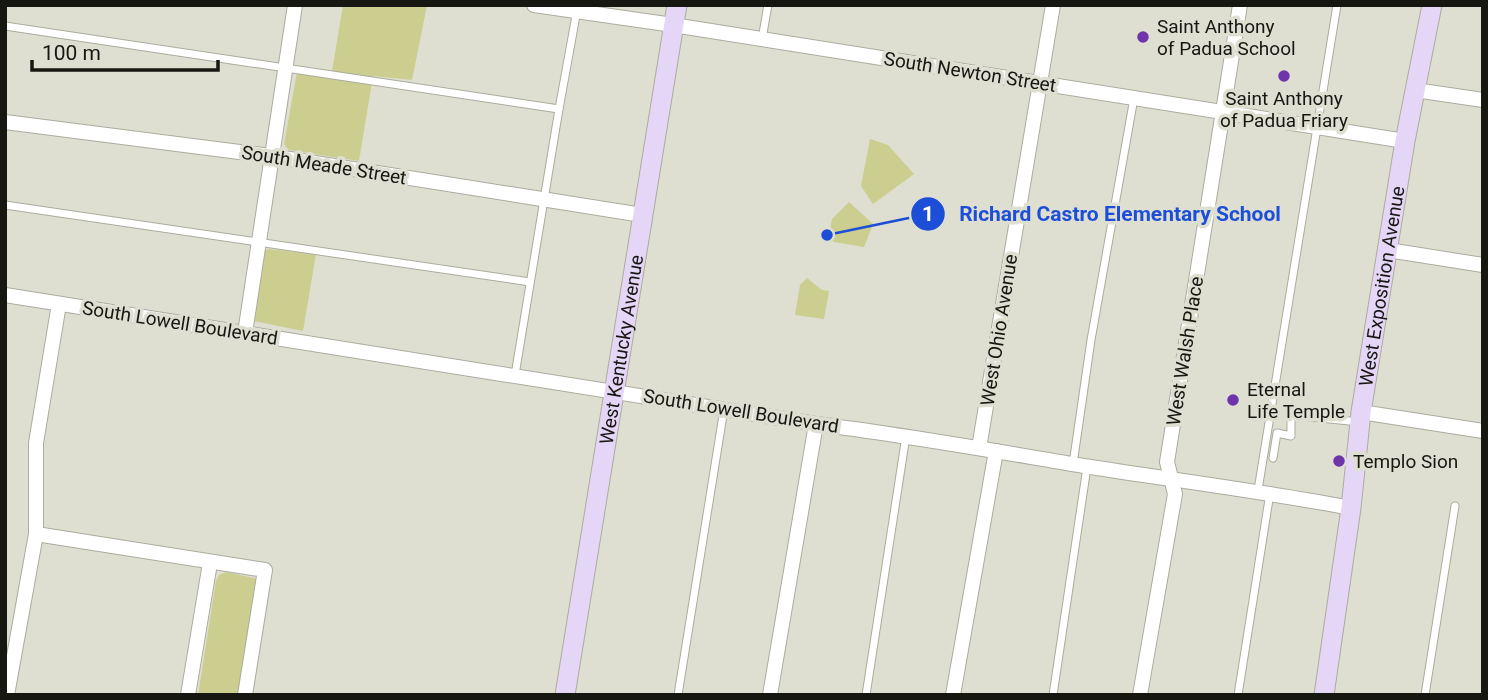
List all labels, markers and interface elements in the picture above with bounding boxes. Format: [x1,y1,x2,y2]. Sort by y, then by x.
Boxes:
place label: Saint Anthony of Padua School [1157,15,1296,60]
scale bar [32,28,217,72]
marker: Saint Anthony of Padua School [1135,29,1151,45]
text: 100 m [42,41,101,65]
street label: South Newton Street [882,47,1058,97]
marker: Saint Anthony of Padua Friary [1276,68,1292,84]
place label: Saint Anthony of Padua Friary [1220,87,1348,132]
street label: South Meade Street [240,141,408,189]
street label: West Exposition Avenue [1354,184,1409,388]
callout: Richard Castro Elementary School [910,193,1295,235]
text: 1 [922,202,934,226]
text: Richard Castro Elementary School [959,202,1281,226]
street label: West Kentucky Avenue [594,253,648,446]
street label: West Ohio Avenue [976,253,1022,407]
street label: West Walsh Place [1162,275,1208,427]
street label: South Lowell Boulevard [81,296,279,350]
place label: Eternal Life Temple [1247,378,1345,423]
street label: South Lowell Boulevard [642,384,840,438]
marker: Eternal Life Temple [1225,392,1241,408]
place label: Templo Sion [1353,450,1458,473]
marker: Templo Sion [1331,453,1347,469]

